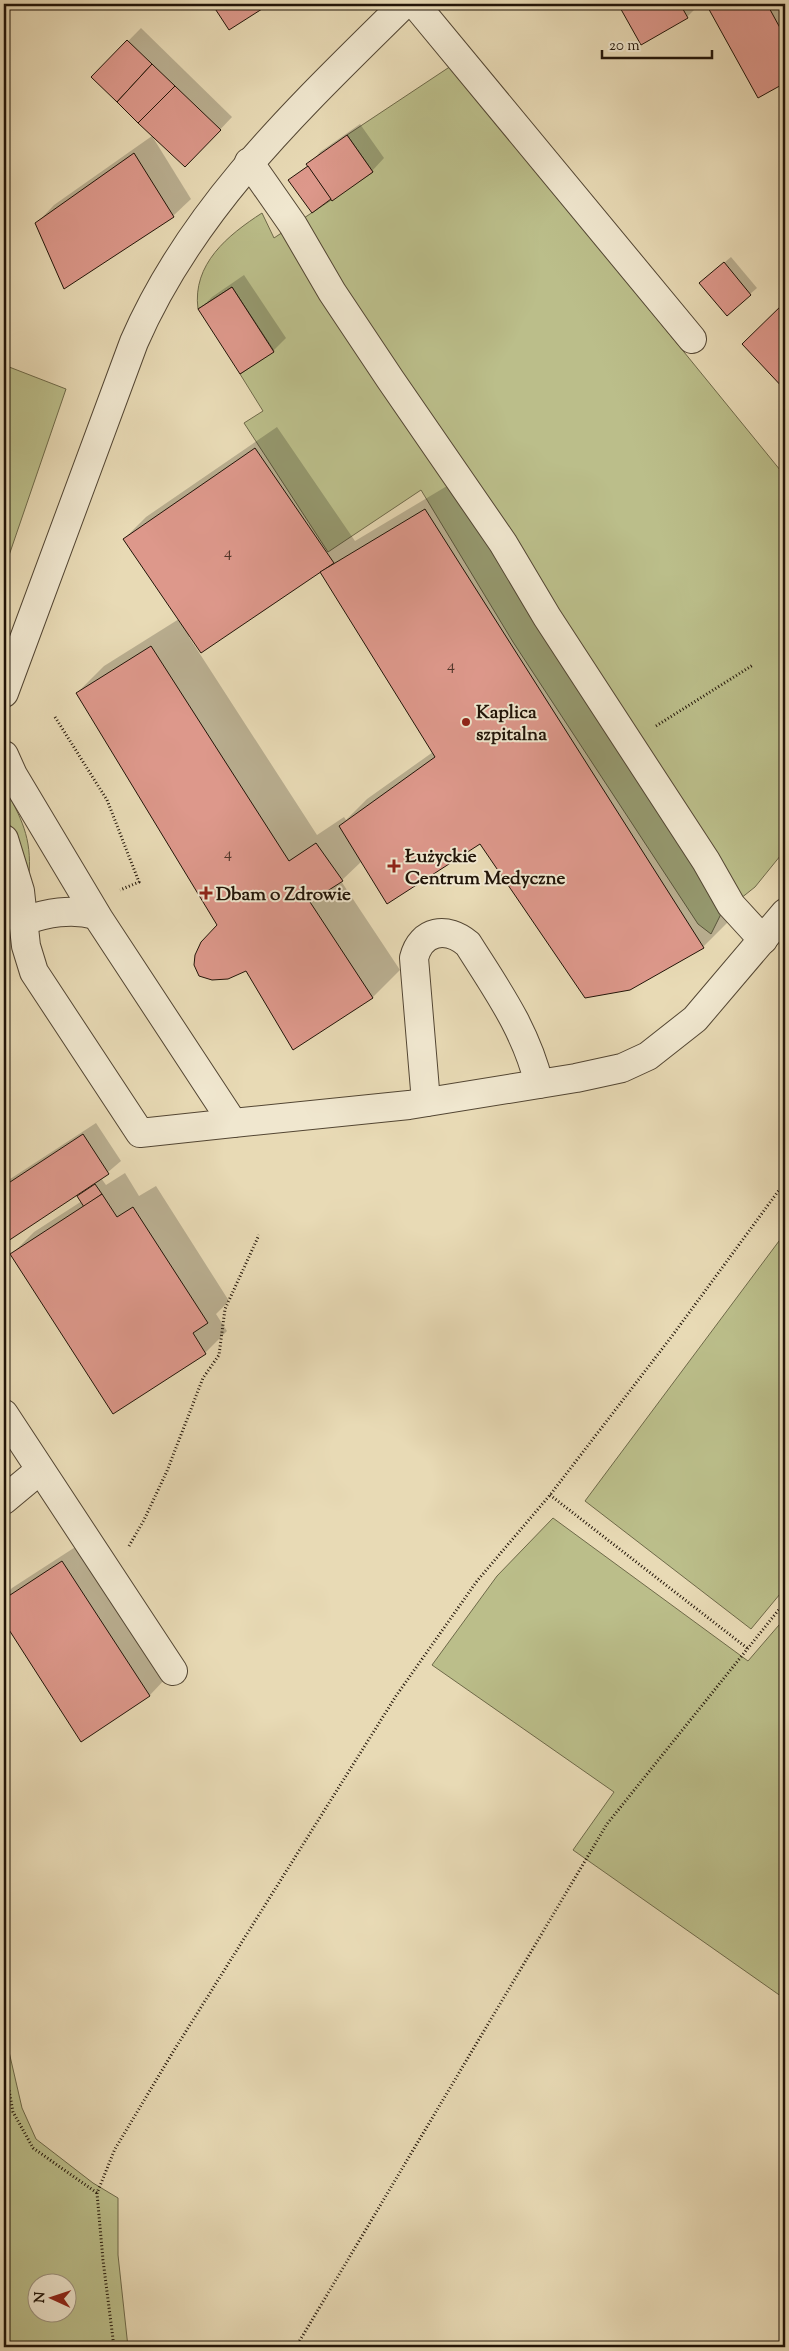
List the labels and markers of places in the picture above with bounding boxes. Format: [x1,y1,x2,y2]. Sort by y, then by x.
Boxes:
place label: Kaplica szpitalna [476,700,547,749]
marker: Kaplica szpitalna [460,716,472,728]
place label: Łużyckie Centrum Medyczne [405,844,565,893]
marker: Łużyckie Centrum Medyczne [387,859,401,873]
place label: Dbam o Zdrowie [216,882,351,909]
marker: Dbam o Zdrowie [200,887,212,899]

